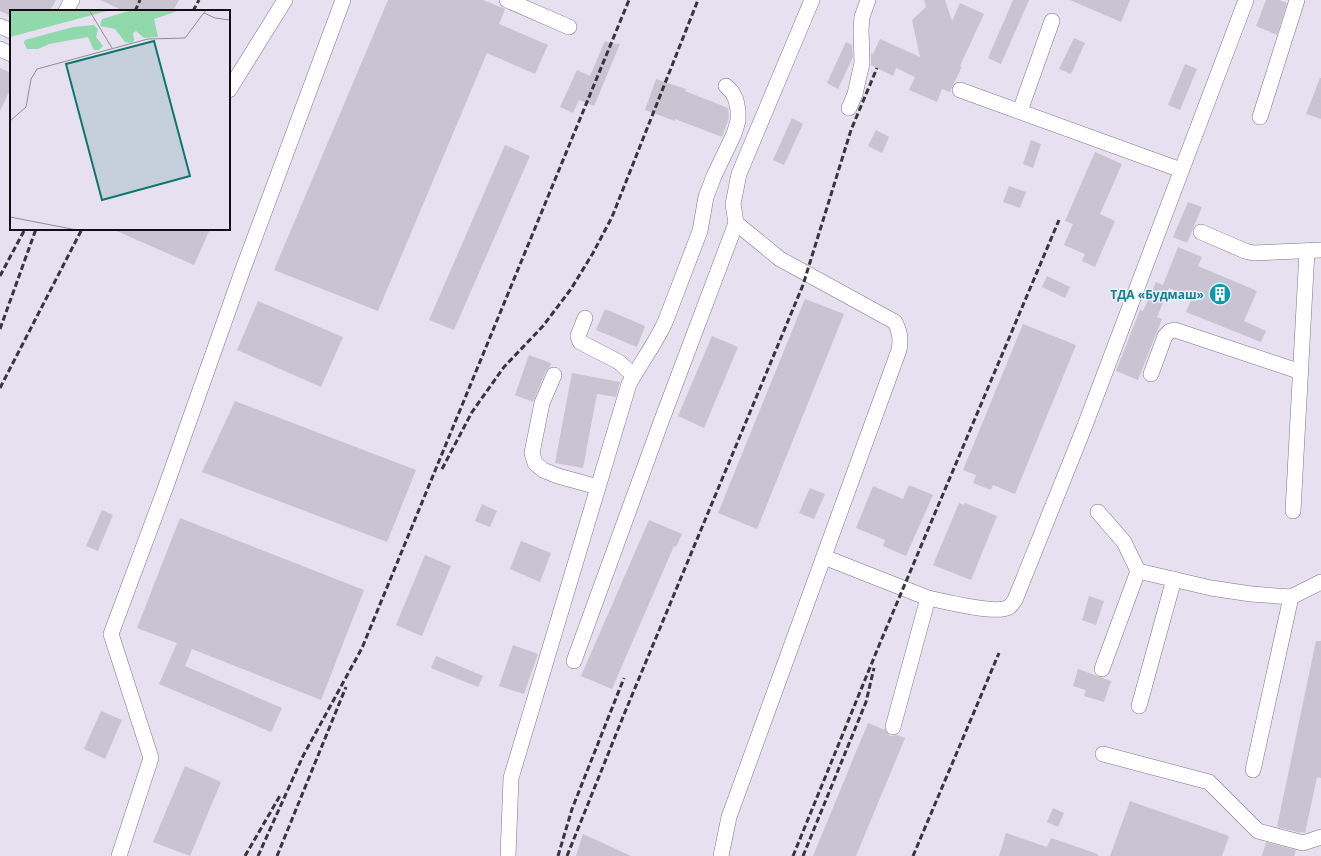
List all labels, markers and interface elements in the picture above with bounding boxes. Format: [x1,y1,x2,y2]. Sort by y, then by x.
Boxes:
inset map [10,10,230,230]
building icon: ТДА «Будмаш» [1207,281,1233,307]
place label: ТДА «Будмаш» [1110,286,1204,303]

